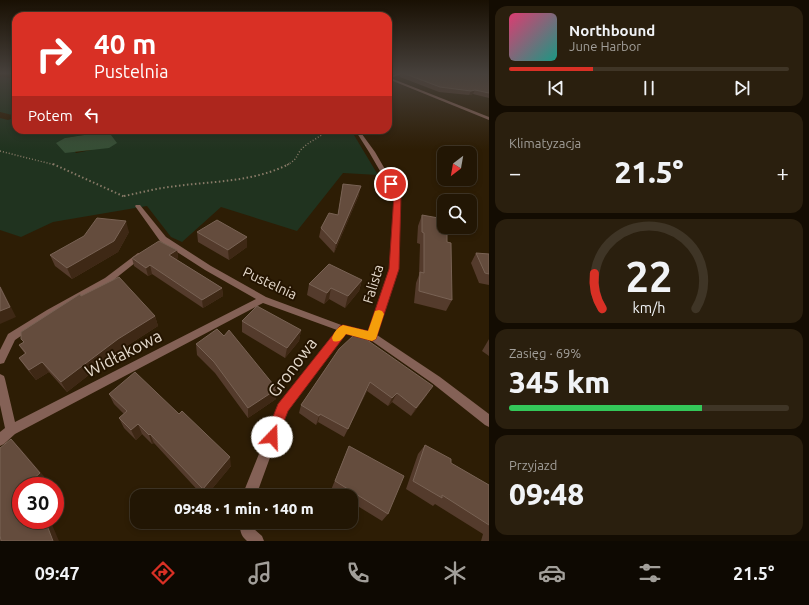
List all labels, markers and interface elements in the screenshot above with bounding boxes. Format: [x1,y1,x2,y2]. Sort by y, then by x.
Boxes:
text: Northbound [569,22,655,39]
icon: right [28,28,80,80]
text: 40 m [94,28,156,59]
text: June Harbor [569,39,641,53]
text: Pustelnia [94,61,168,81]
icon: previous [545,77,567,99]
icon: pause [638,77,660,99]
icon: next [731,77,753,99]
icon: left [81,104,103,126]
text: Potem [28,107,73,124]
text: Klimatyzacja [509,136,581,150]
north arrow [437,146,477,186]
map controls [437,146,477,234]
text: 21.5° [614,155,684,189]
text: − [509,160,521,185]
text: + [777,160,789,185]
pin [374,167,408,201]
icon: arrive [380,173,402,195]
button: search [437,194,477,234]
text: 22 [626,252,672,299]
street label: Falista [360,263,386,305]
street label: Pustelnia [240,264,300,302]
text: km/h [633,299,665,315]
street label: Widłakowa [81,326,165,380]
street label: Gronowa [264,334,320,400]
text: Zasięg · 69% [509,346,581,360]
text: 345 km [509,365,610,399]
position arrow [251,416,293,458]
text: Przyjazd [509,458,557,472]
speed limit sign: 30 [12,477,64,529]
text: 09:48 [509,477,584,511]
text: 09:48 · 1 min · 140 m [174,500,314,517]
icon: directions [149,559,177,587]
icon: music [246,559,274,587]
icon: phone [344,559,372,587]
icon: climate [441,559,469,587]
icon: car [538,559,566,587]
icon: filters [636,559,664,587]
text: 09:47 [35,563,80,583]
text: 21.5° [733,563,774,583]

